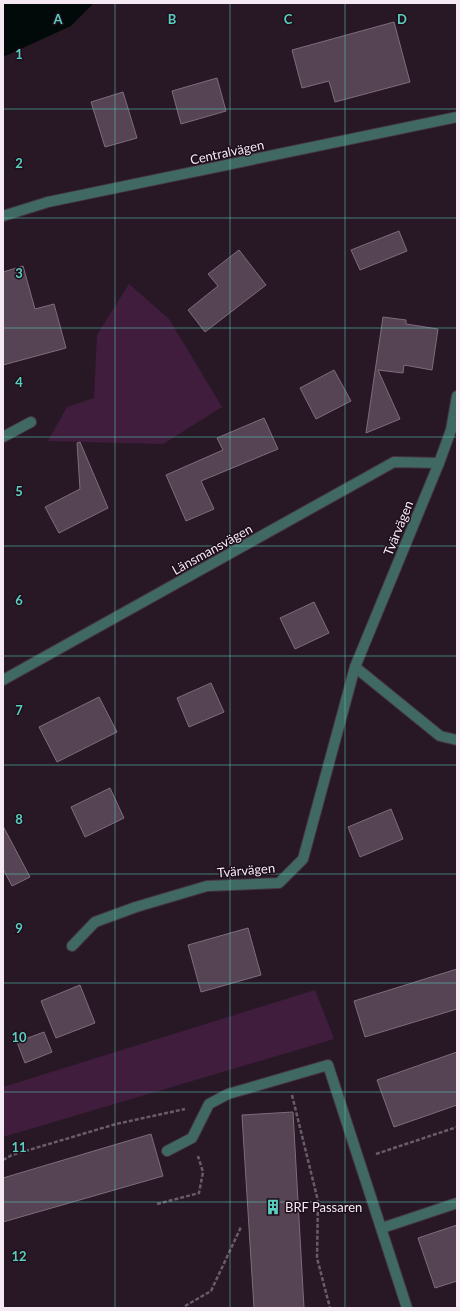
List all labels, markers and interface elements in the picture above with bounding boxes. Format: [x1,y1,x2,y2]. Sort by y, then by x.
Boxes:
text: A [52,11,63,27]
text: B [168,11,177,27]
text: C [284,11,293,27]
text: D [397,11,407,27]
text: 1 [15,46,23,62]
street label: Centralvägen [189,136,265,168]
text: 2 [15,155,23,171]
text: 3 [15,265,23,281]
text: 4 [15,374,23,390]
text: 5 [15,483,23,499]
street label: Tvärvägen [380,498,416,558]
street label: Länsmansvägen [169,520,255,578]
text: 6 [15,592,23,608]
text: 7 [15,702,23,718]
text: 8 [15,811,23,827]
street label: Tvärvägen [216,859,276,881]
text: 9 [15,920,23,936]
text: 10 [11,1029,27,1045]
text: 11 [11,1139,27,1155]
building icon: BRF Passaren [264,1198,282,1216]
place label: BRF Passaren [285,1199,362,1215]
text: 12 [11,1248,27,1264]

